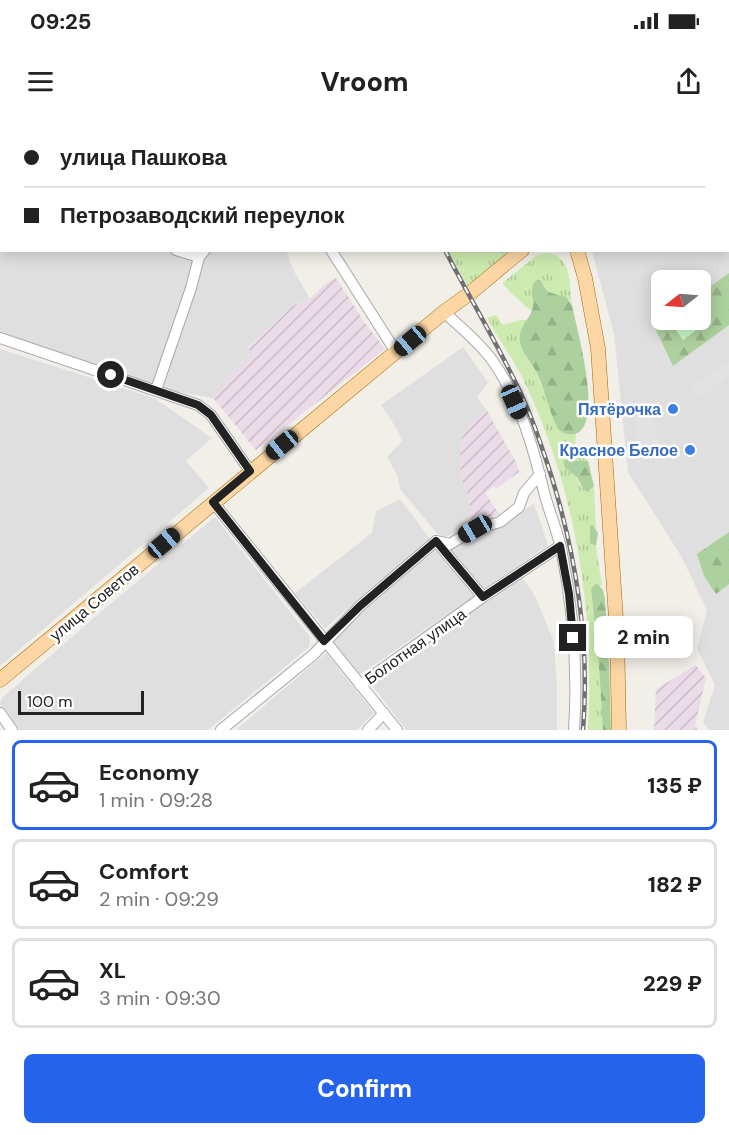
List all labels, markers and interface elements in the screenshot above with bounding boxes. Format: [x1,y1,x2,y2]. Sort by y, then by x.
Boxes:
text: 09:25 [30,7,91,36]
text: Vroom [320,64,409,99]
icon: menu [24,65,57,98]
icon: share [672,65,705,98]
text: улица Пашкова [60,143,227,172]
text: Петрозаводский переулок [60,201,345,230]
north arrow [651,270,711,330]
map controls [651,270,711,330]
car [390,323,430,359]
route start [97,361,124,388]
car [498,382,530,422]
place label: Пятёрочка [578,399,661,420]
marker: Пятёрочка [666,402,680,416]
car [262,427,302,463]
place label: Красное Белое [560,440,678,461]
marker: Красное Белое [683,443,697,457]
car [455,512,495,546]
car [144,525,184,561]
street label: улица Советов [45,559,143,646]
street label: Болотная улица [360,604,470,689]
callout: 2 min [594,617,693,659]
route end [559,624,586,651]
text: 2 min [617,624,670,650]
scale bar [18,688,144,716]
text: 100 m [27,691,72,712]
icon: car [27,758,81,812]
text: Economy [99,758,199,787]
text: 135 ₽ [647,771,702,800]
text: 1 min · 09:28 [99,787,213,813]
icon: car [27,857,81,911]
text: Comfort [99,857,189,886]
text: 182 ₽ [648,870,702,899]
text: 2 min · 09:29 [99,886,219,912]
icon: car [27,956,81,1010]
text: XL [99,956,126,985]
text: 229 ₽ [643,969,702,998]
text: 3 min · 09:30 [99,985,221,1011]
button: Confirm [24,1054,705,1123]

